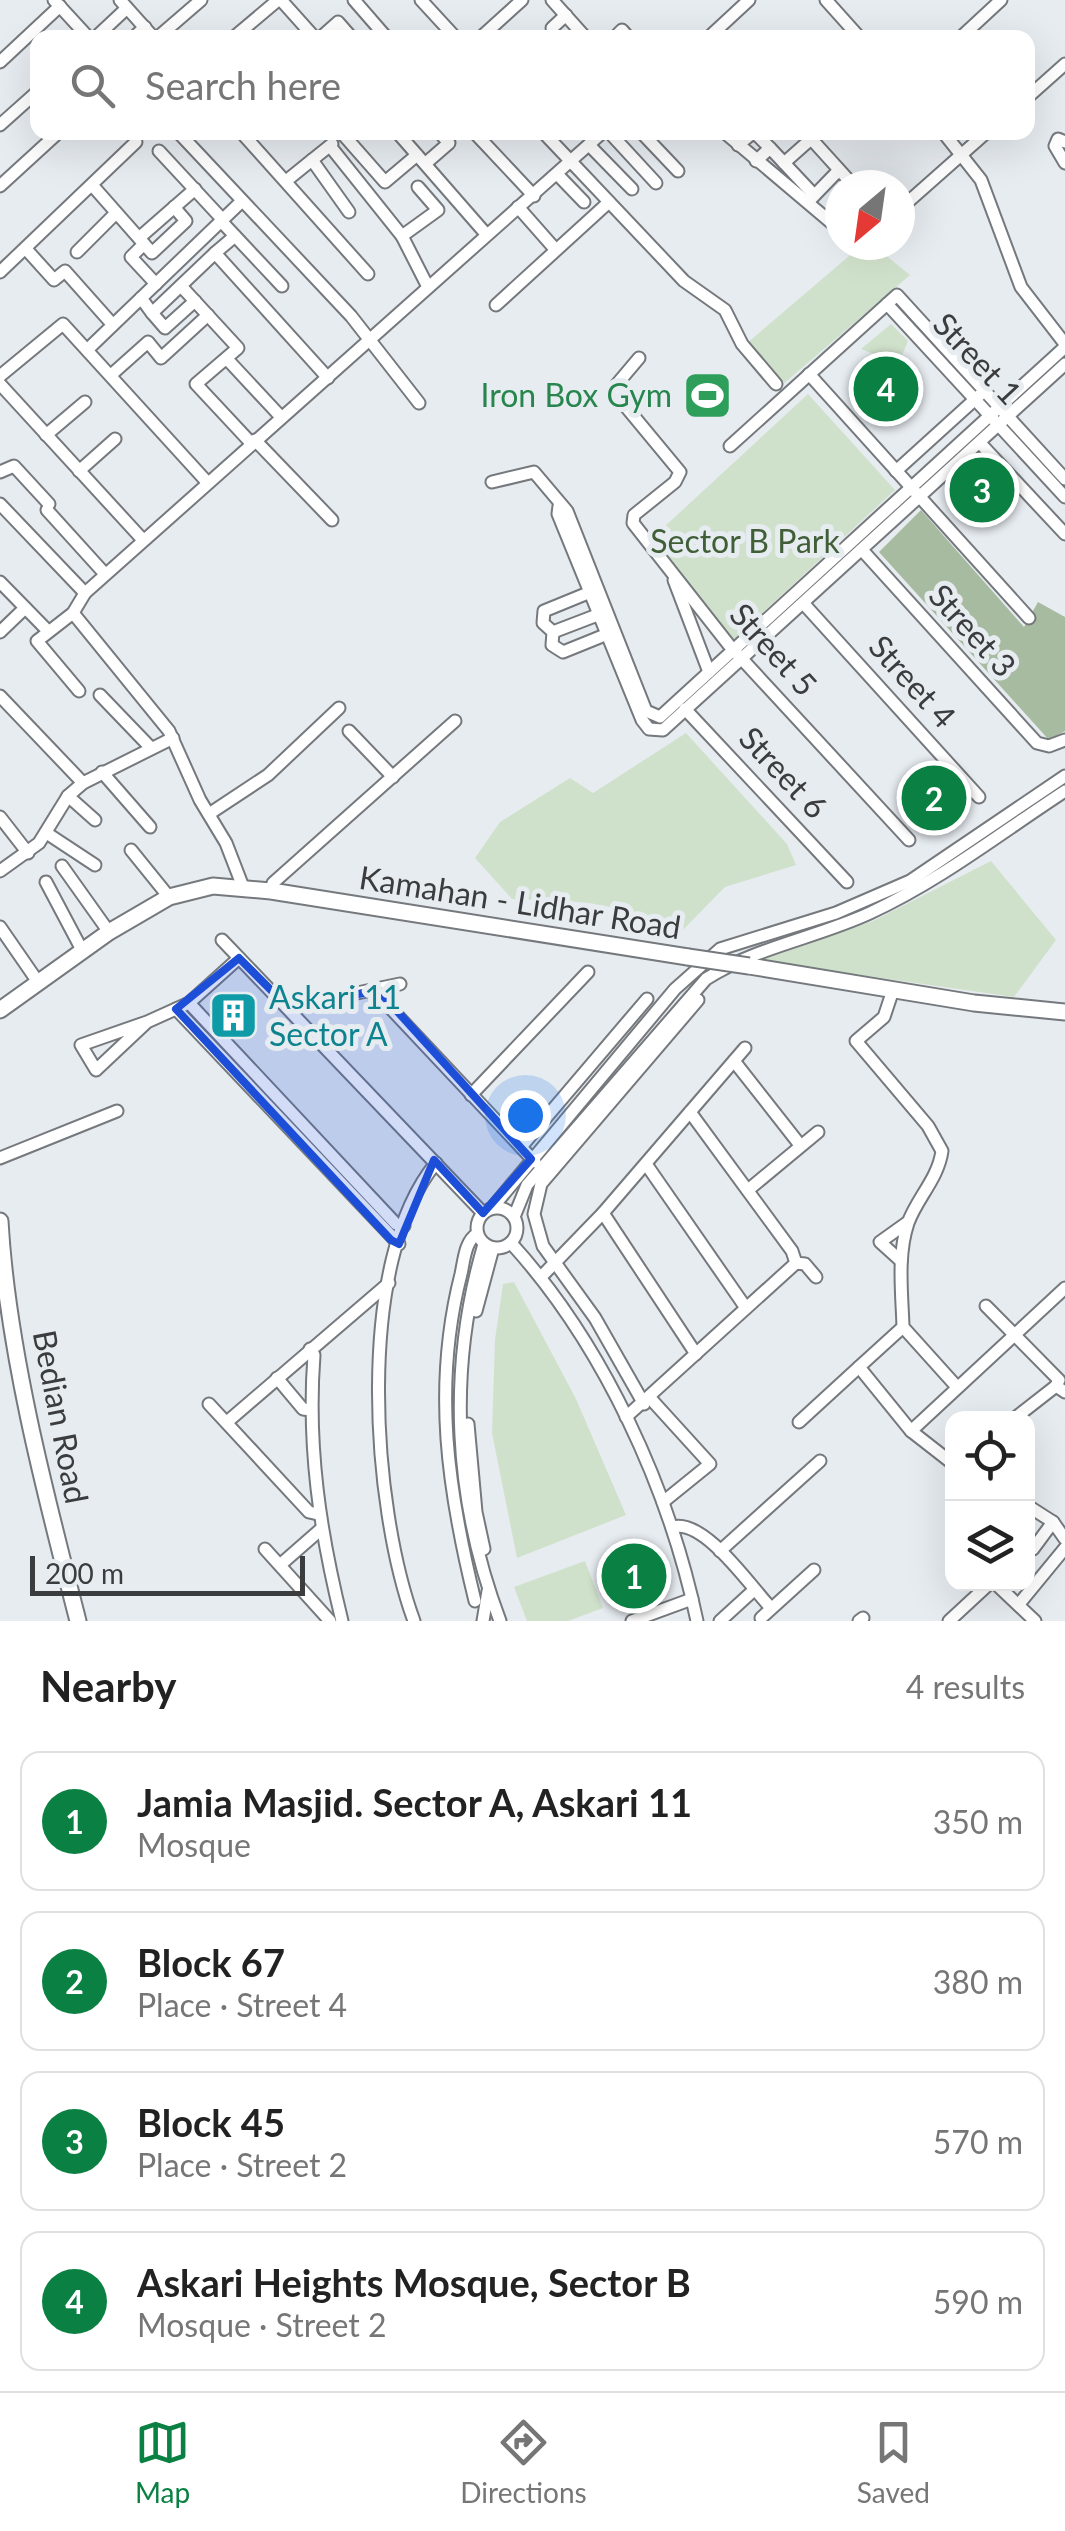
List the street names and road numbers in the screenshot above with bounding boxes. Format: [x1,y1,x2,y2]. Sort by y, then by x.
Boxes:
street label: Street 1 [926,304,1030,412]
street label: Street 3 [921,576,1025,684]
street label: Street 5 [722,595,826,703]
street label: Street 4 [861,627,965,735]
street label: Street 6 [732,718,836,826]
street label: Kamahan - Lidhar Road [357,857,684,946]
street label: Bedian Road [26,1327,97,1507]

